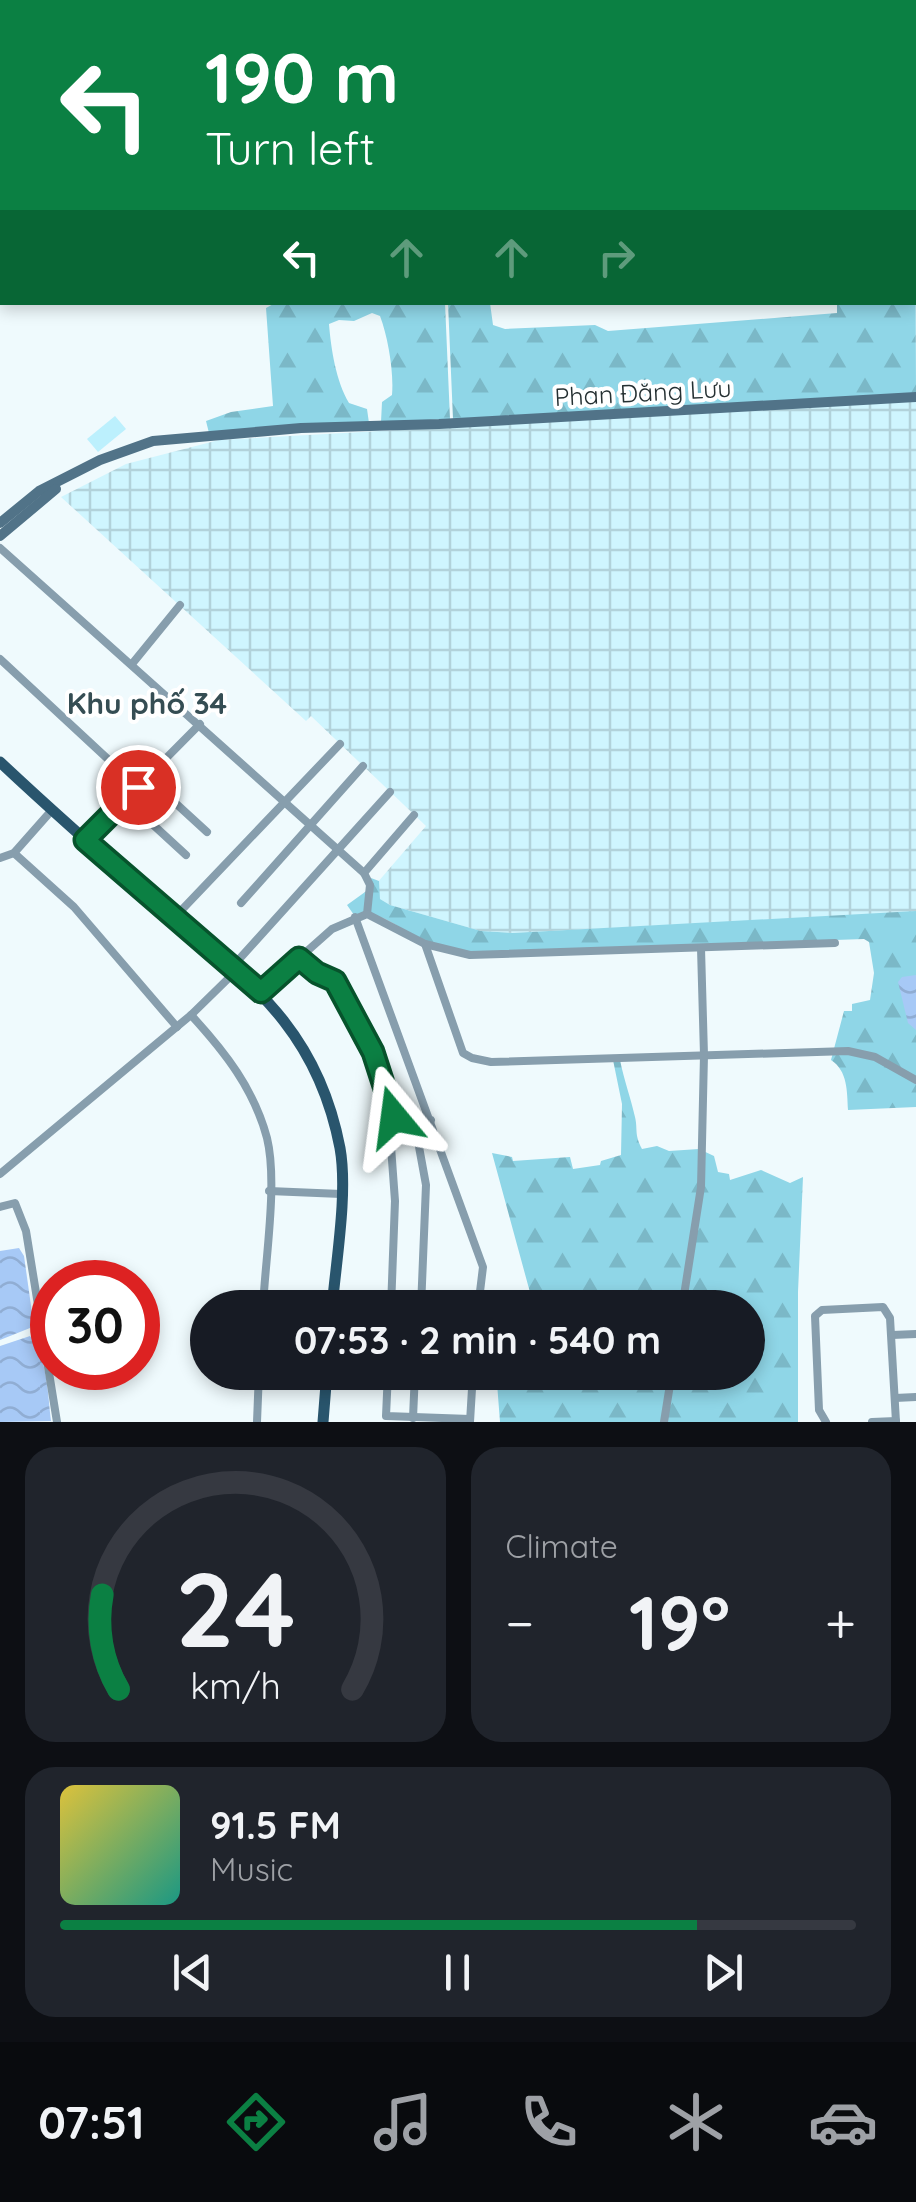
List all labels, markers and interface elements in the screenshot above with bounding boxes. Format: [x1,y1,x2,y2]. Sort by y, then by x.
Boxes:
text: 190 m [205,33,399,121]
icon: left [40,40,170,170]
text: Turn left [205,120,375,176]
icon: left [274,230,329,285]
icon: ahead [379,230,434,285]
icon: ahead [484,230,539,285]
icon: right [589,230,644,285]
street label: Phan Đăng Lưu [554,372,732,412]
district label: Khu phố 34 [67,684,227,722]
pin [96,745,181,830]
icon: arrive [111,760,166,815]
position arrow [342,1065,446,1169]
speed limit sign: 30 [30,1260,160,1390]
text: 07:53 · 2 min · 540 m [294,1316,661,1364]
text: Climate [506,1526,618,1566]
text: 24 [175,1543,295,1673]
text: 19° [629,1575,730,1669]
text: − [506,1588,534,1657]
text: + [825,1588,856,1657]
text: km/h [190,1663,281,1708]
text: 91.5 FM [210,1801,341,1849]
text: Music [210,1849,293,1889]
icon: previous [165,1945,220,2000]
icon: pause [430,1945,485,2000]
icon: next [696,1945,751,2000]
icon: directions [221,2087,291,2157]
icon: music [368,2087,438,2157]
icon: phone [514,2087,584,2157]
icon: climate [661,2087,731,2157]
icon: car [808,2087,878,2157]
text: 07:51 [38,2094,145,2150]

